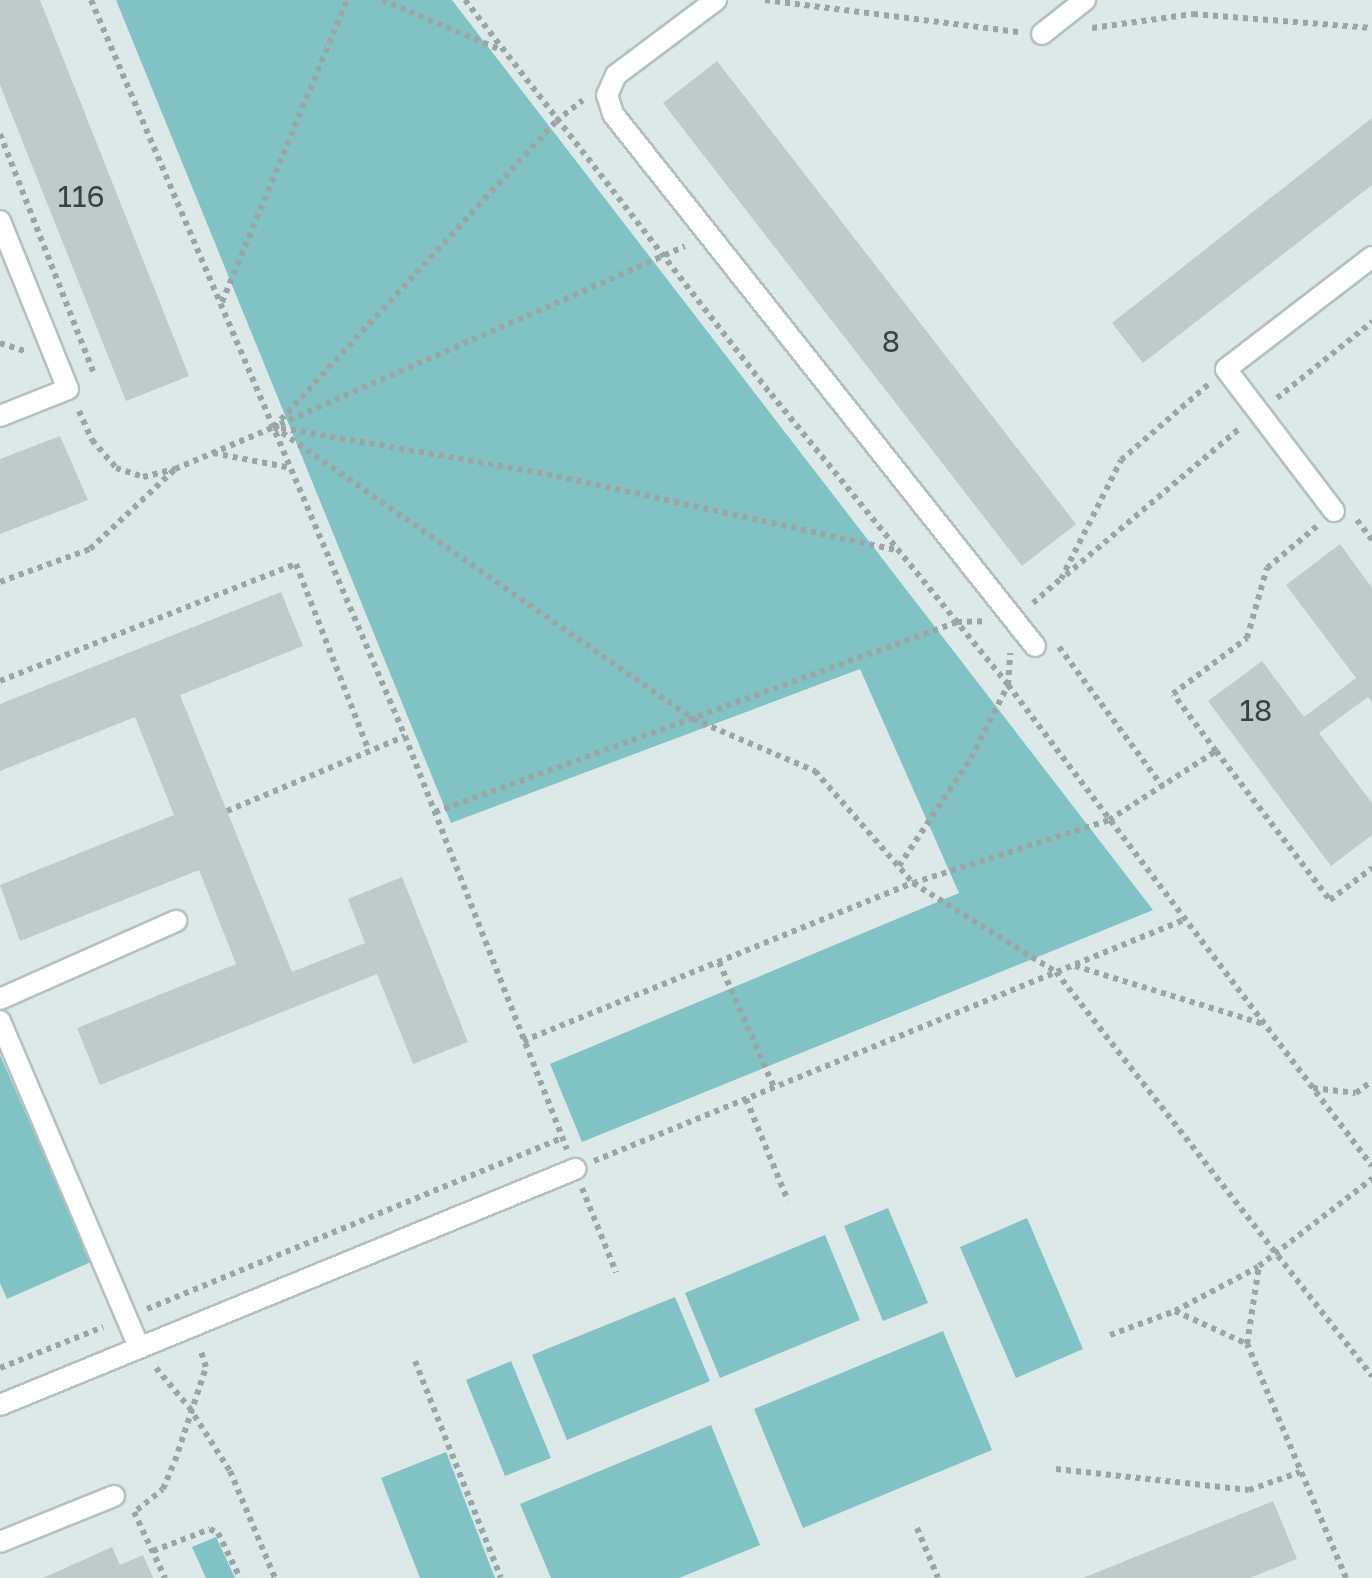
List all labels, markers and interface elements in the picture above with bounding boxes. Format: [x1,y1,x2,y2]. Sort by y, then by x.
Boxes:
house number: 116 [57,178,105,214]
house number: 8 [882,323,900,359]
house number: 18 [1240,692,1272,728]

